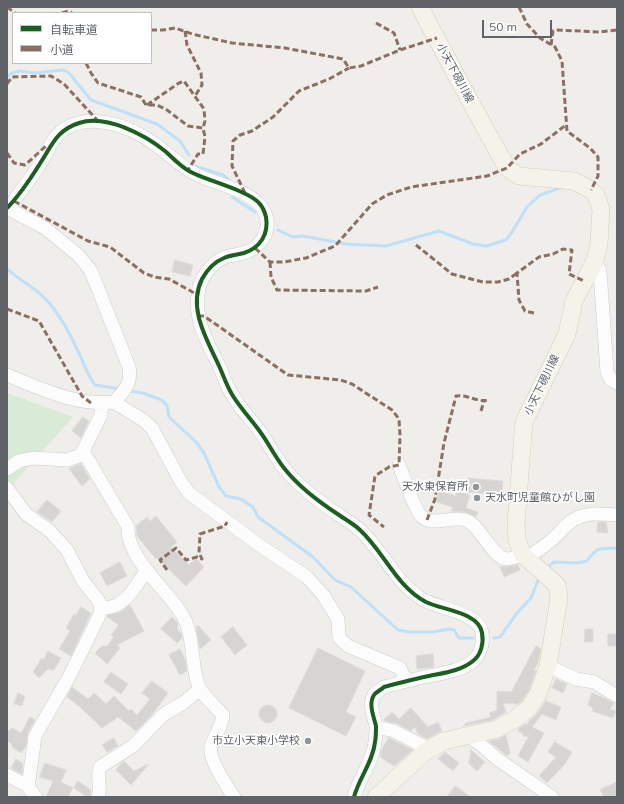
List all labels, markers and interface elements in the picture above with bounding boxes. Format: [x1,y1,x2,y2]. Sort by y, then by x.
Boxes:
legend [12,12,152,64]
scale bar [484,12,554,38]
text: 50 m [489,19,517,34]
text: 自転車道 [50,22,98,37]
street label: 小天下硯川線 [434,41,476,105]
text: 小道 [50,42,74,57]
street label: 小天下硯川線 [522,352,562,418]
place label: 天水東保育所 [402,480,468,494]
marker: 天水東保育所 [471,482,481,492]
place label: 天水町児童館ひがし園 [485,491,595,505]
marker: 天水町児童館ひがし園 [472,493,482,503]
place label: 市立小天東小学校 [212,734,300,748]
marker: 市立小天東小学校 [303,736,313,746]

